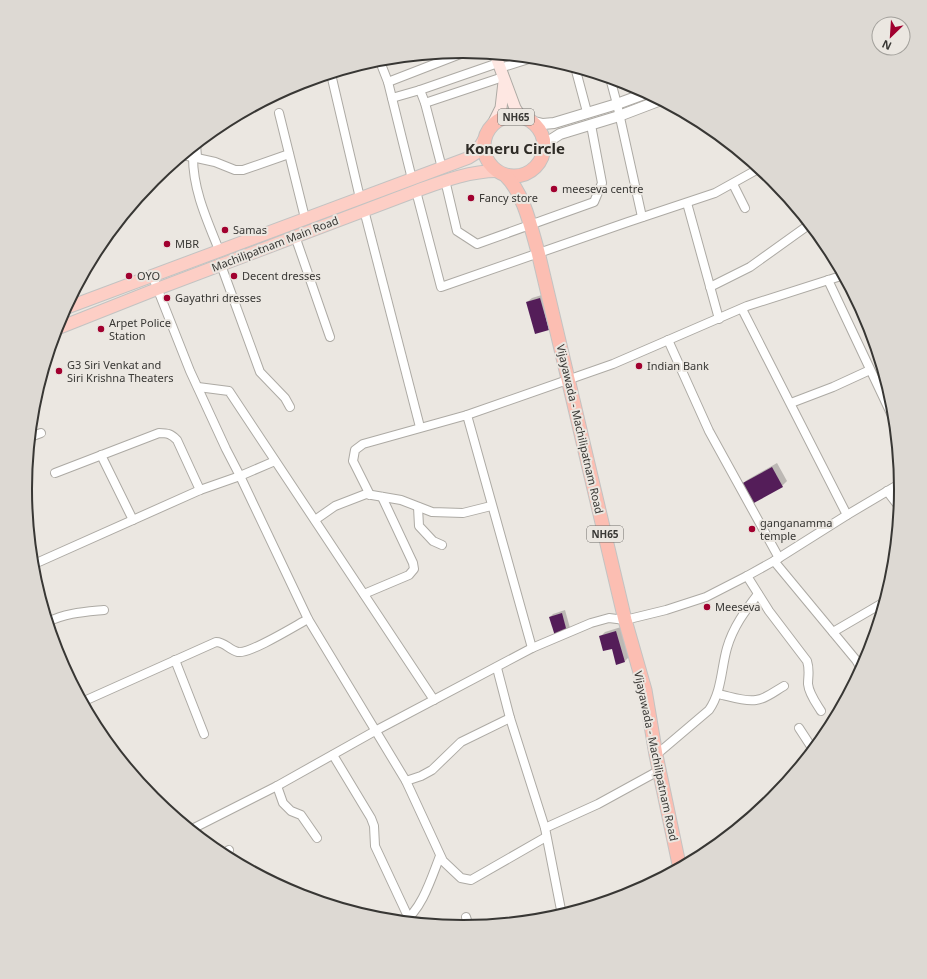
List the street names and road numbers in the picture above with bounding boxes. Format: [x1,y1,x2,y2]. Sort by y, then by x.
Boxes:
road number: NH65 [498,109,534,125]
street label: Machilipatnam Main Road [209,212,340,275]
street label: Vijayawada - Machilipatnam Road [554,343,607,515]
road number: NH65 [587,526,623,542]
street label: Vijayawada - Machilipatnam Road [631,670,682,842]

